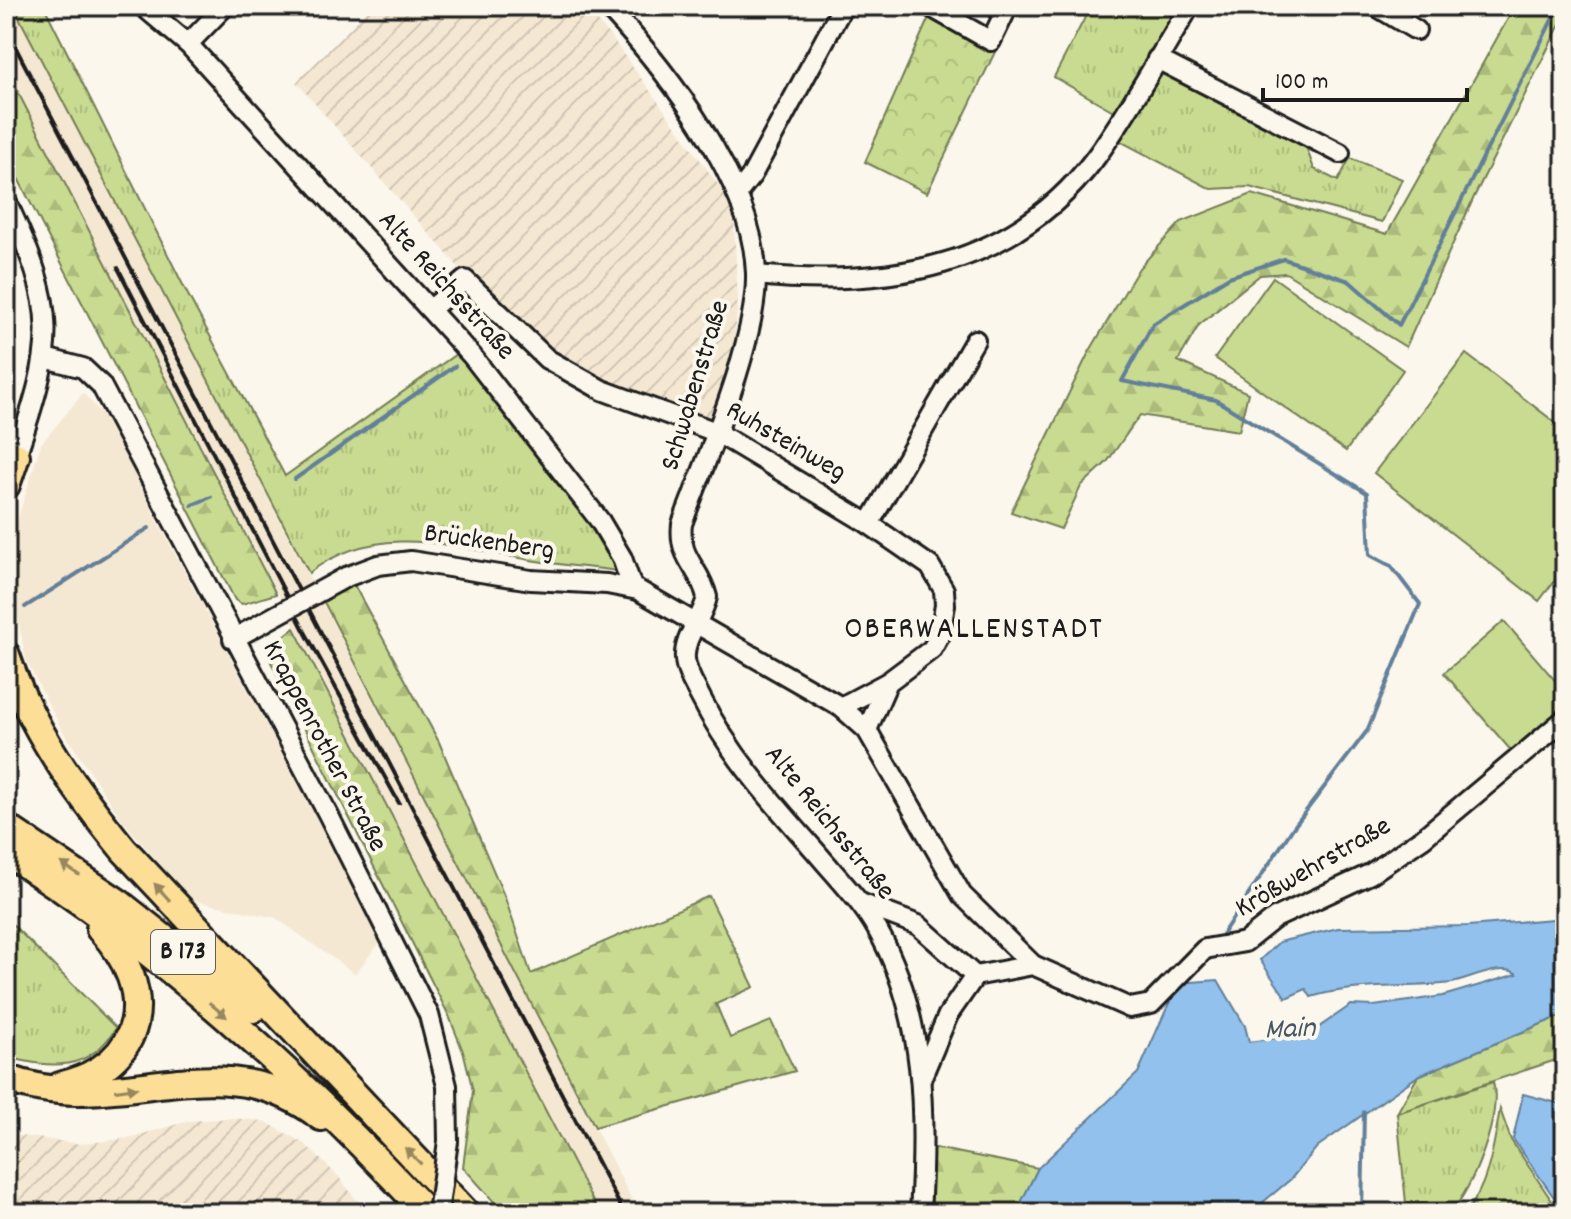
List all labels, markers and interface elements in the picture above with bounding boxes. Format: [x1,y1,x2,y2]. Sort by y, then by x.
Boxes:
scale bar [1263,52,1467,102]
text: 100 m [1275,66,1328,100]
street label: Alte Reichsstraße [367,203,523,371]
street label: Schwabenstraße [652,296,742,476]
street label: Ruhsteinweg [717,392,853,494]
street label: Brückenberg [421,515,557,573]
district label: OBERWALLENSTADT [844,608,1104,654]
street label: Krappenrother Straße [250,634,396,860]
street label: Alte Reichsstraße [753,738,903,910]
street label: Krößwehrstraße [1229,808,1399,930]
one-way arrow [59,862,80,877]
one-way arrow [153,882,171,902]
road number: B 173 [151,930,215,974]
one-way arrow [208,1000,227,1018]
water label: Main [1264,1009,1317,1053]
one-way arrow [114,1082,139,1095]
one-way arrow [404,1147,423,1166]

